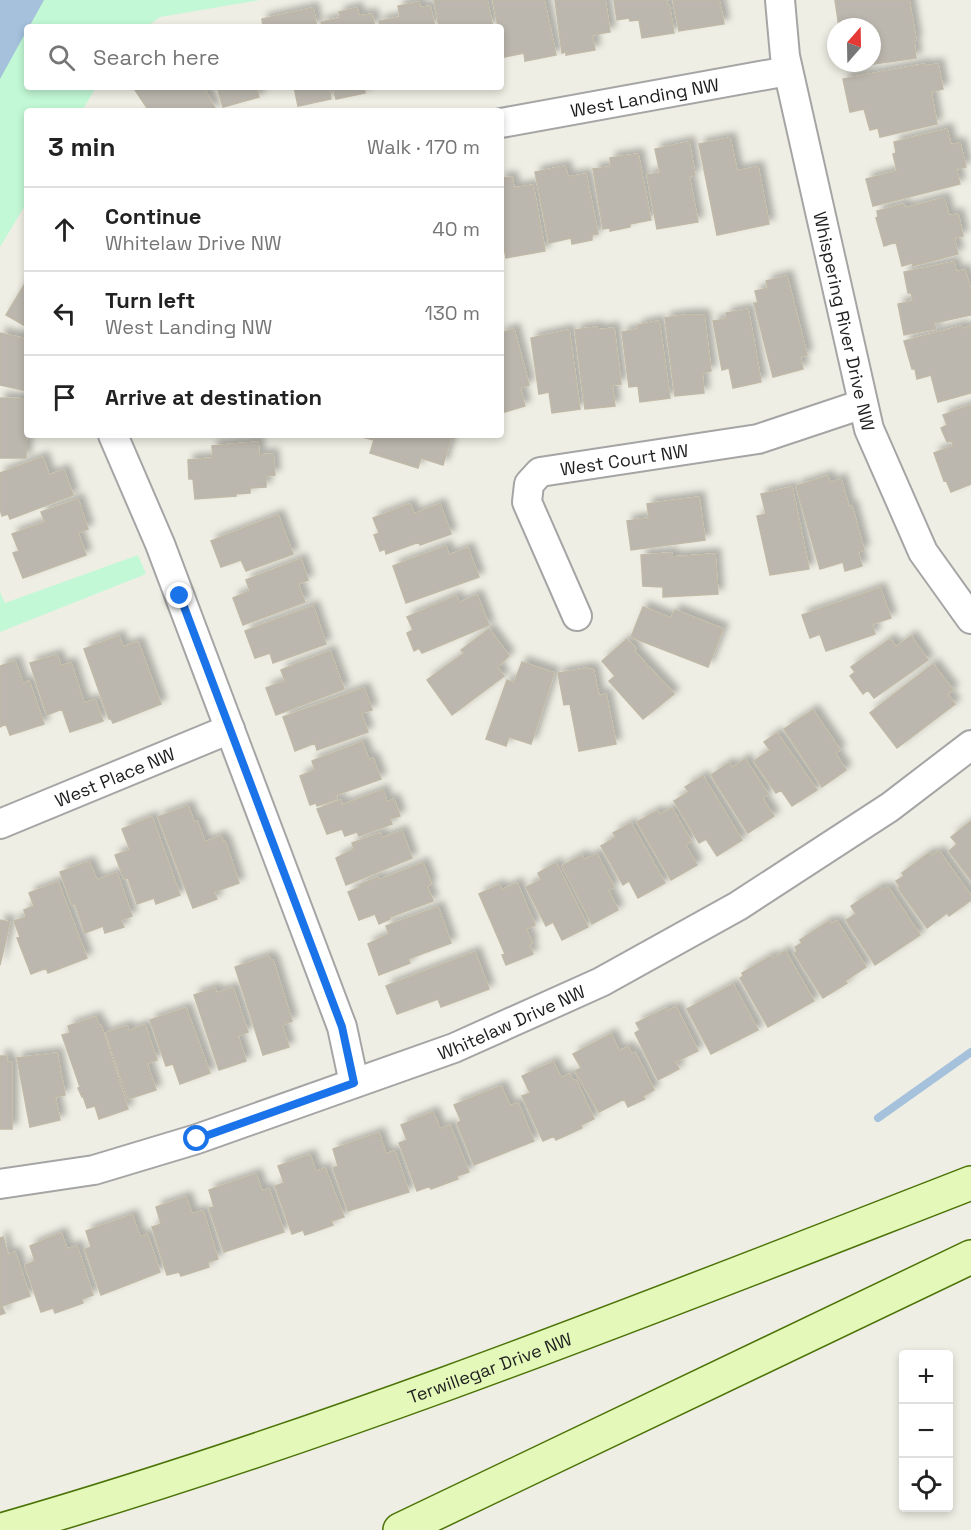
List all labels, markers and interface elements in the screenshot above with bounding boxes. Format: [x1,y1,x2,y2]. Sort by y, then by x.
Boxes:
north arrow [827,18,881,72]
search box [24,24,504,90]
icon: search [45,41,78,74]
text: Search here [93,43,220,71]
street label: West Landing NW [569,72,721,122]
text: 3 min [48,130,116,164]
text: Walk · 170 m [367,134,480,160]
text: Continue [105,202,201,230]
street label: Whispering River Drive NW [809,209,881,433]
icon: ahead [48,213,81,246]
text: 40 m [432,216,480,242]
text: Whitelaw Drive NW [105,230,282,256]
text: Turn left [105,286,195,314]
icon: left [48,297,81,330]
text: 130 m [424,300,480,326]
text: West Landing NW [105,314,272,340]
icon: arrive [48,381,81,414]
text: Arrive at destination [105,383,322,411]
street label: West Court NW [558,438,690,480]
route end [166,582,192,608]
street label: West Place NW [51,742,178,812]
street label: Whitelaw Drive NW [434,979,589,1064]
route start [183,1125,209,1151]
street label: Terwillegar Drive NW [404,1327,575,1408]
map controls [899,1350,953,1512]
button: + [899,1350,953,1404]
button: − [899,1404,953,1458]
button: locate [899,1458,953,1512]

